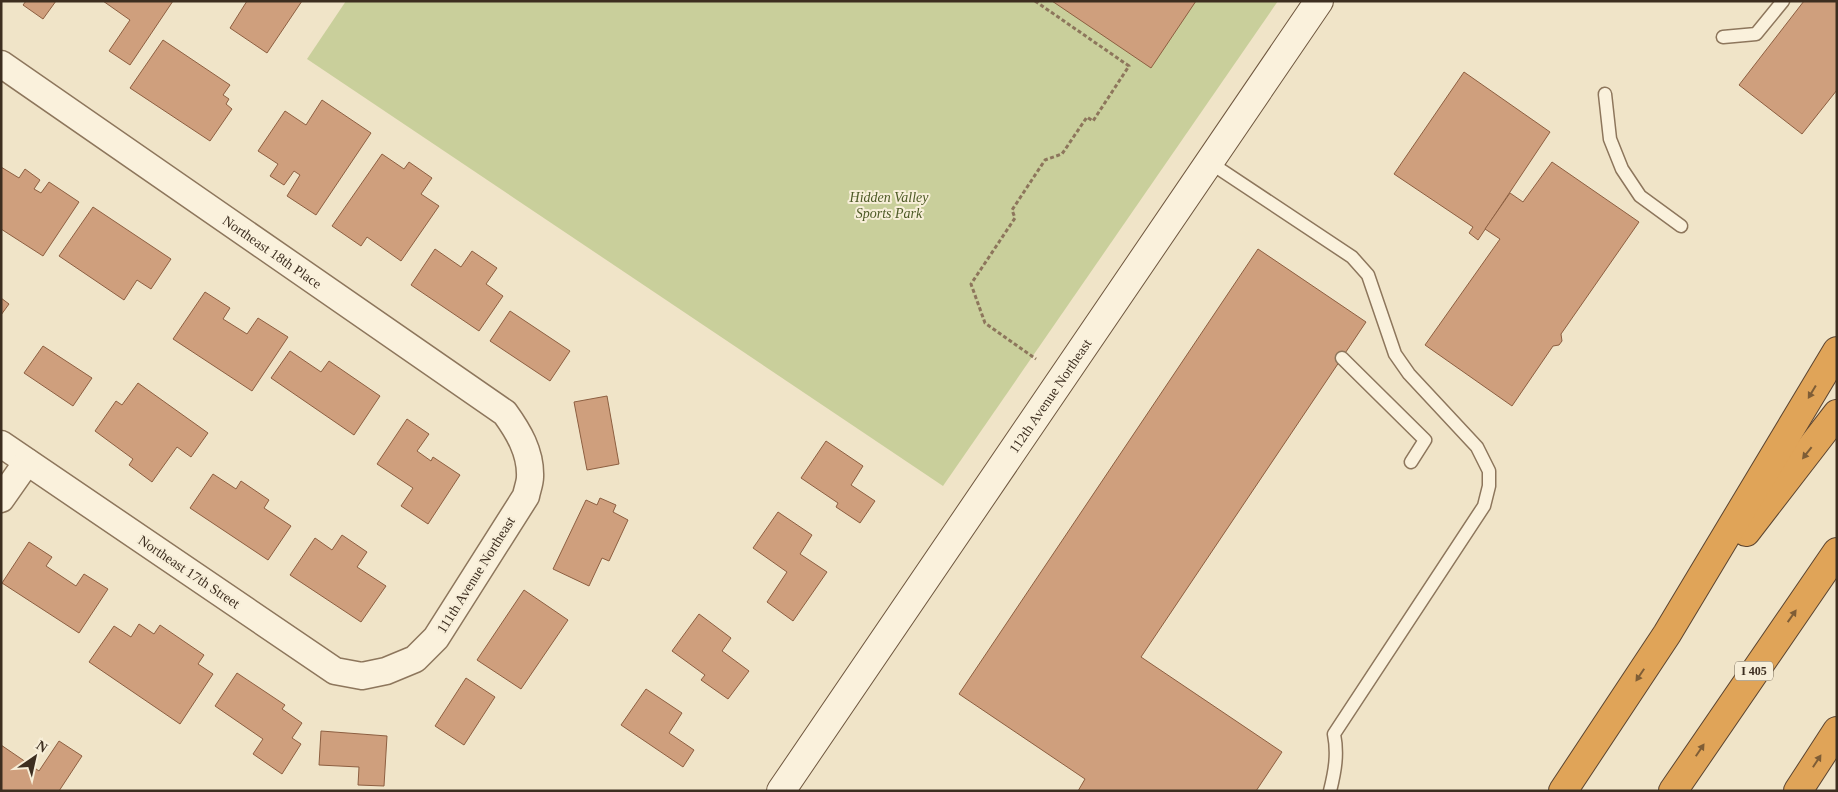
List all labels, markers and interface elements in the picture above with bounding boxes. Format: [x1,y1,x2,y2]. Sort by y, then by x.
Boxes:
park label: Hidden Valley Sports Park [849,190,929,221]
street label: Northeast 18th Place [220,212,325,291]
street label: 112th Avenue Northeast [1006,336,1094,456]
one-way arrow [1807,386,1816,399]
one-way arrow [1802,446,1812,459]
street label: 111th Avenue Northeast [434,514,518,636]
street label: Northeast 17th Street [135,533,243,612]
one-way arrow [1787,609,1797,623]
road number: I 405 [1735,661,1773,680]
one-way arrow [1635,668,1645,682]
north arrow [10,732,60,782]
text: N [34,738,50,756]
one-way arrow [1695,744,1705,757]
one-way arrow [1813,754,1822,768]

